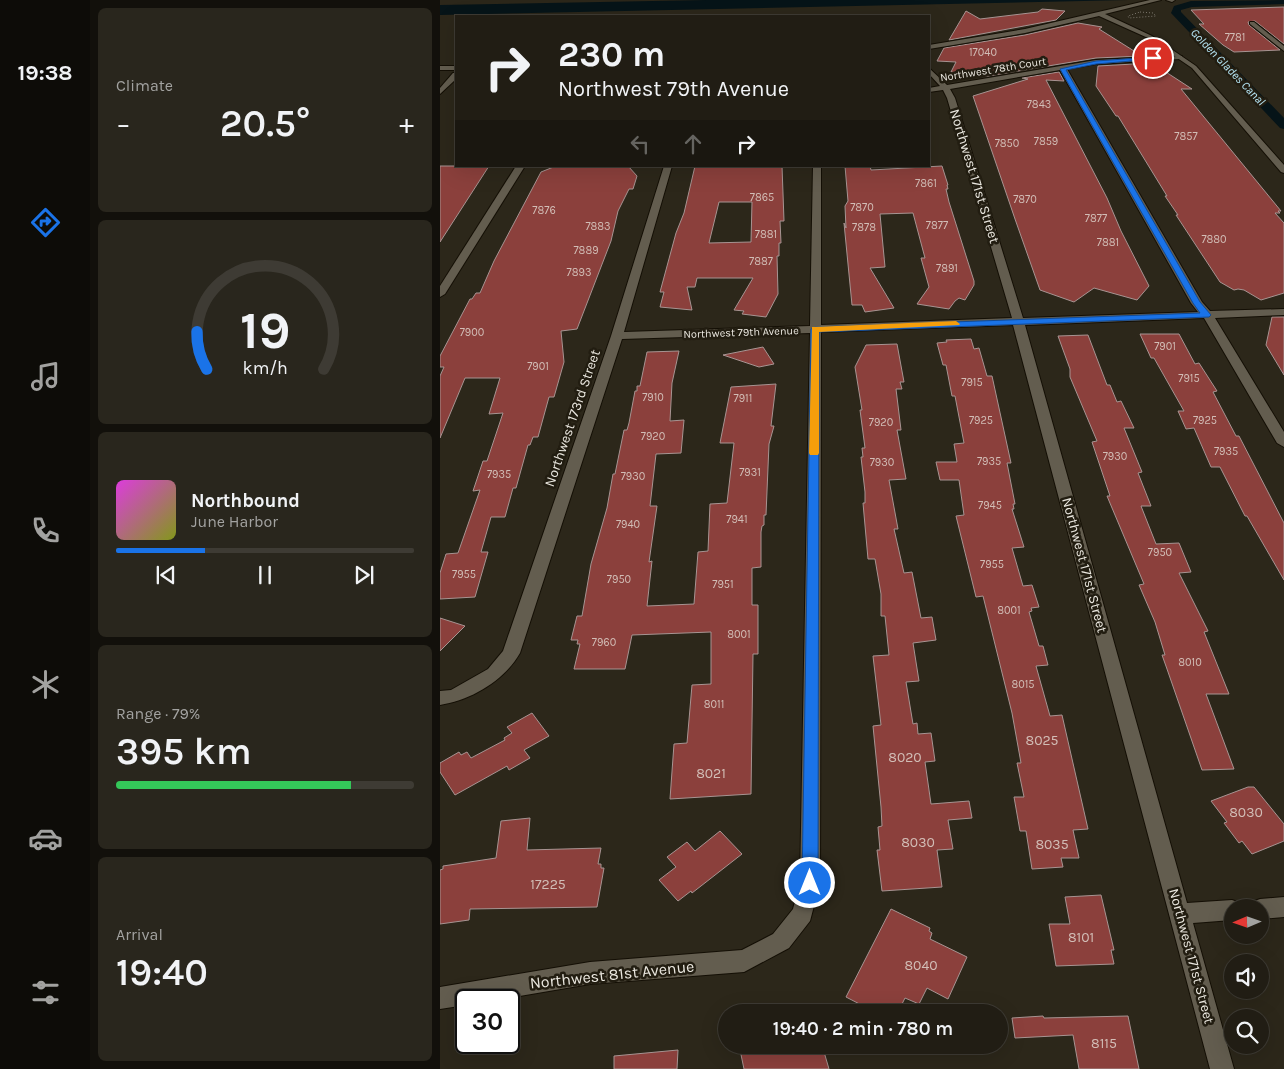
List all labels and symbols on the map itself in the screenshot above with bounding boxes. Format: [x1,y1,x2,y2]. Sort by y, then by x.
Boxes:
water label: Golden Glades Canal [1188,26,1268,108]
house number: 7781 [1225,31,1245,44]
pin [1132,37,1174,79]
house number: 17040 [969,46,997,59]
street label: Northwest 78th Court [939,55,1047,84]
house number: 7843 [1027,98,1051,111]
street label: Northwest 171st Street [946,107,1003,245]
house number: 7857 [1174,130,1198,143]
house number: 7859 [1034,135,1058,148]
house number: 7850 [995,137,1019,150]
house number: 7861 [915,177,937,190]
house number: 7865 [750,191,774,204]
house number: 7870 [1013,193,1037,206]
house number: 7870 [850,201,874,214]
house number: 7876 [532,204,556,217]
house number: 7877 [1085,212,1107,225]
house number: 7877 [926,219,948,232]
house number: 7883 [585,220,611,233]
house number: 7878 [852,221,876,234]
house number: 7881 [755,228,777,241]
house number: 7880 [1201,233,1227,246]
house number: 7881 [1097,236,1119,249]
house number: 7889 [573,244,599,257]
house number: 7887 [749,255,773,268]
house number: 7891 [936,262,958,275]
house number: 7893 [567,266,591,279]
street label: Northwest 79th Avenue [683,324,799,341]
house number: 7900 [460,326,484,339]
house number: 7901 [1154,340,1176,353]
street label: Northwest 173rd Street [541,347,604,489]
house number: 7901 [527,360,549,373]
house number: 7915 [1178,372,1200,385]
house number: 7915 [961,376,983,389]
house number: 7910 [642,391,664,404]
house number: 7911 [734,392,752,405]
house number: 7925 [969,414,993,427]
house number: 7925 [1193,414,1217,427]
house number: 7920 [869,416,893,429]
house number: 7920 [641,430,665,443]
house number: 7935 [1214,445,1238,458]
house number: 7930 [1103,450,1127,463]
house number: 7935 [977,455,1001,468]
house number: 7930 [870,456,894,469]
house number: 7931 [739,466,761,479]
house number: 7935 [487,468,511,481]
house number: 7930 [621,470,645,483]
street label: Northwest 171st Street [1058,496,1111,635]
house number: 7945 [978,499,1002,512]
house number: 7941 [726,513,748,526]
house number: 7940 [616,518,640,531]
house number: 7950 [1148,546,1172,559]
house number: 7955 [980,558,1004,571]
house number: 7955 [452,568,476,581]
house number: 7950 [607,573,631,586]
house number: 7951 [712,578,734,591]
house number: 8001 [997,604,1021,617]
house number: 8001 [727,628,751,641]
house number: 7960 [592,636,616,649]
house number: 8010 [1178,656,1202,669]
house number: 8015 [1011,678,1035,691]
house number: 8011 [704,698,724,711]
house number: 8025 [1026,732,1059,749]
house number: 8020 [888,749,922,766]
house number: 8021 [696,765,726,782]
house number: 8030 [1229,804,1263,821]
house number: 8030 [901,834,935,851]
house number: 8035 [1035,836,1069,853]
position arrow [783,856,835,908]
house number: 17225 [530,876,566,893]
street label: Northwest 171st Street [1165,887,1218,1026]
north arrow [1224,899,1269,944]
house number: 8101 [1068,929,1094,946]
street label: Northwest 81st Avenue [529,956,695,993]
house number: 8040 [904,957,938,974]
speed limit sign: 30 [455,989,520,1054]
house number: 8115 [1091,1035,1117,1052]

